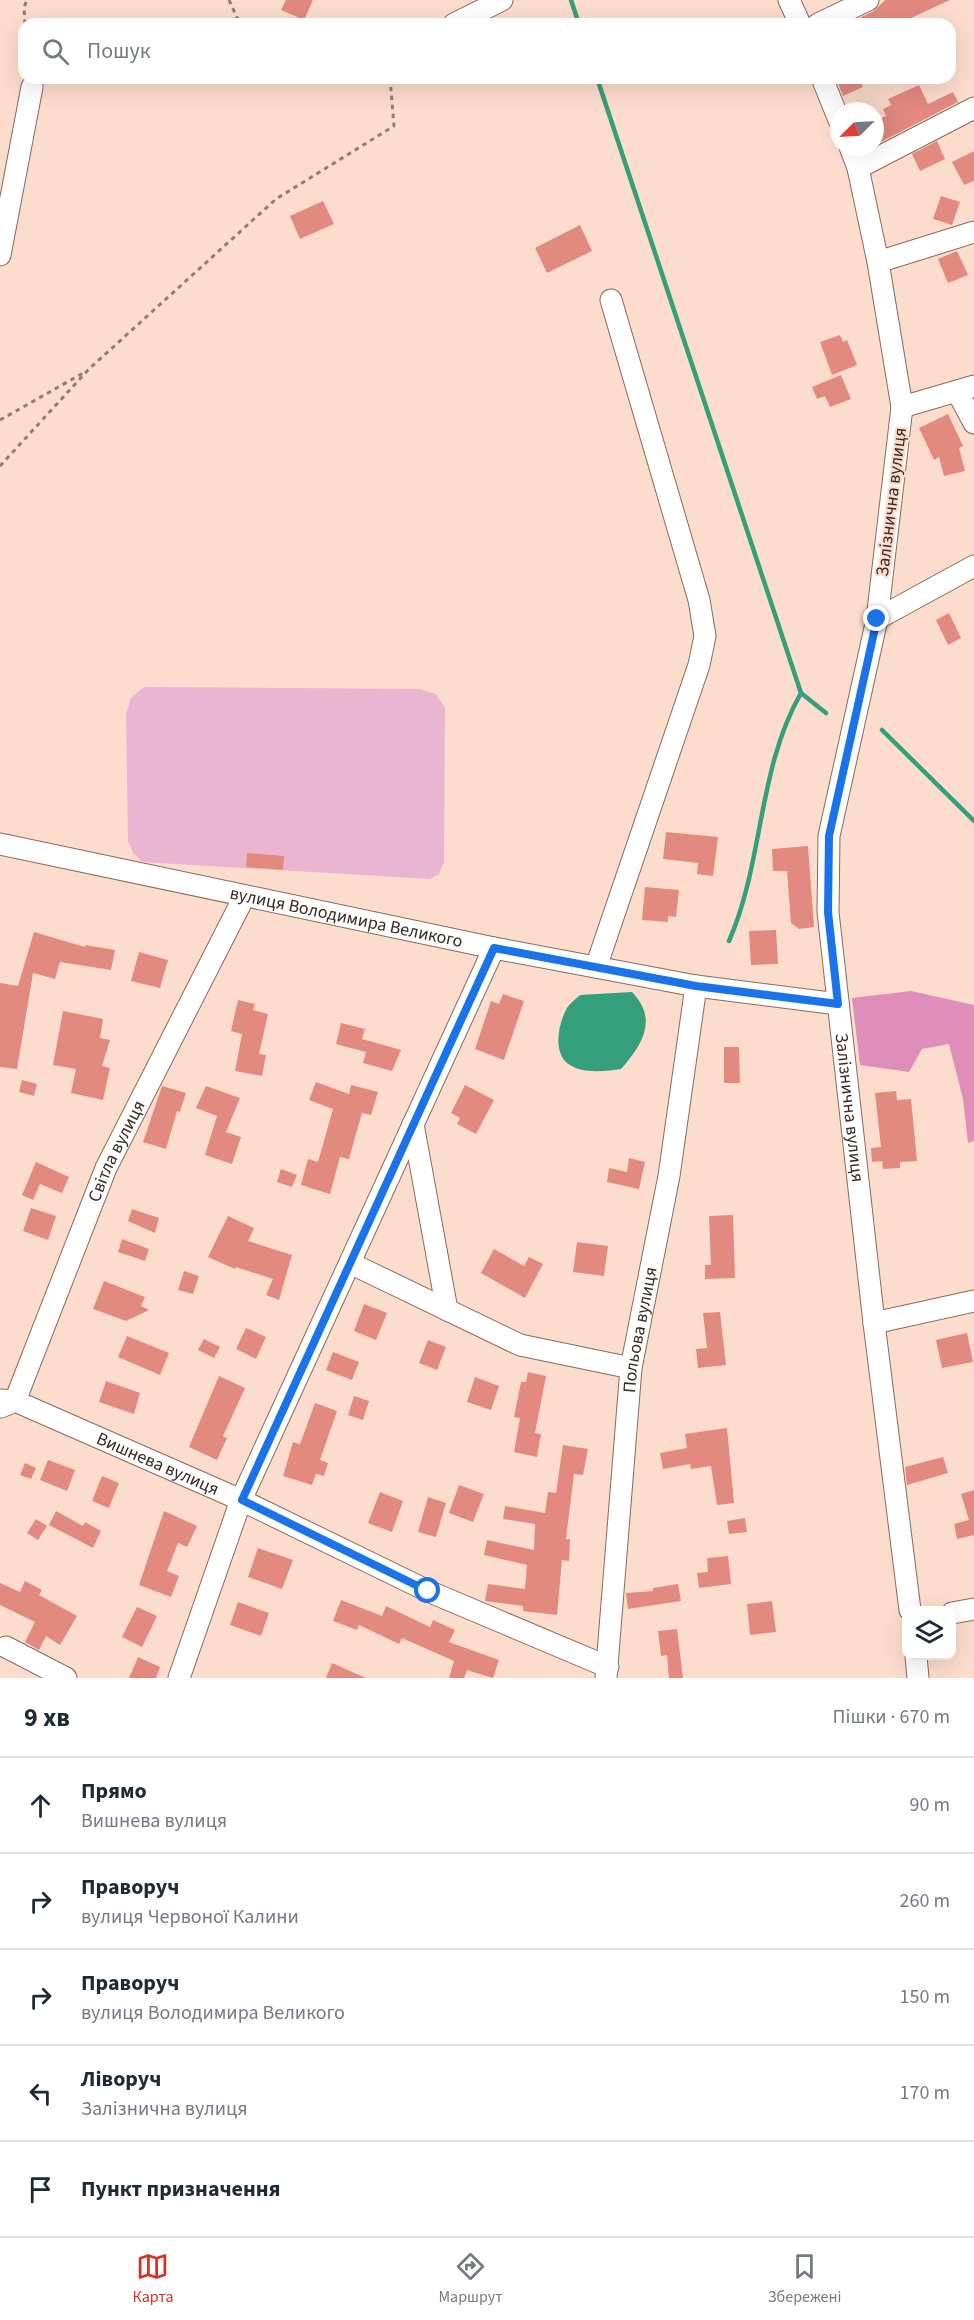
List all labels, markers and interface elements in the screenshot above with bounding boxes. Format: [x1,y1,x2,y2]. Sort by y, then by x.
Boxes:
search box [18,18,956,84]
icon: search [39,35,72,68]
text: Пошук [87,35,151,67]
north arrow [830,102,884,156]
street label: Залізнична вулиця [870,426,913,578]
route end [863,605,889,631]
street label: вулиця Володимира Великого [227,881,465,954]
street label: Залізнична вулиця [829,1032,870,1183]
street label: Світла вулиця [82,1096,151,1206]
street label: Польова вулиця [617,1265,664,1394]
street label: Вишнева вулиця [92,1426,223,1502]
route start [414,1577,440,1603]
map controls [902,1606,956,1660]
button: layers [902,1606,956,1660]
text: 9 хв [24,1699,70,1736]
text: Пішки · 670 m [833,1703,950,1731]
text: Прямо [81,1775,147,1807]
icon: ahead [24,1789,57,1822]
text: 90 m [910,1791,950,1819]
text: Вишнева вулиця [81,1807,227,1835]
text: Праворуч [81,1871,179,1903]
icon: right [24,1885,57,1918]
text: 260 m [900,1887,950,1915]
text: вулиця Червоної Калини [81,1903,299,1931]
text: Праворуч [81,1967,179,1999]
icon: right [24,1981,57,2014]
text: 150 m [900,1983,950,2011]
text: вулиця Володимира Великого [81,1999,345,2027]
text: Ліворуч [81,2063,161,2095]
icon: left [24,2077,57,2110]
text: 170 m [900,2079,950,2107]
text: Залізнична вулиця [81,2095,248,2123]
icon: arrive [24,2173,57,2206]
text: Пункт призначення [81,2173,281,2205]
tab: Карта [132,2250,174,2308]
tab: Маршрут [438,2250,503,2308]
tab: Збережені [768,2250,841,2308]

